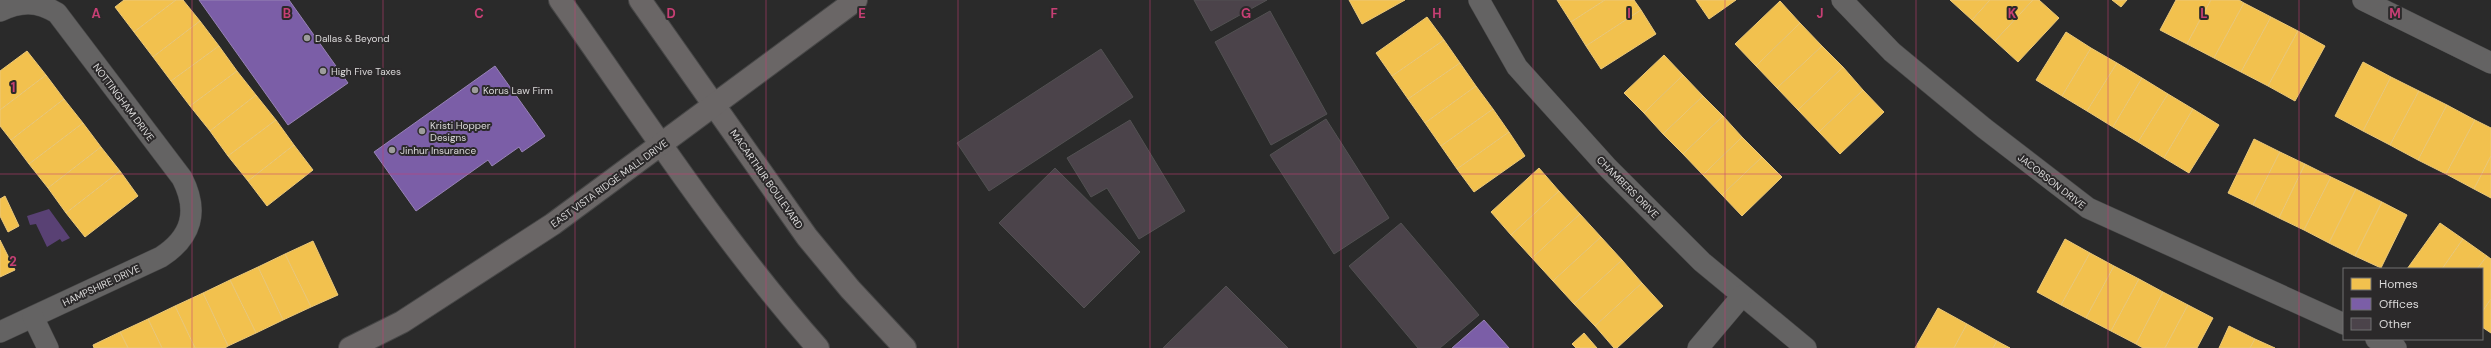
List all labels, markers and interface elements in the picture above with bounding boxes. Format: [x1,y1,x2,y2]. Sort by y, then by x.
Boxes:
text: A [91,5,101,22]
text: B [283,5,291,22]
text: C [474,5,484,22]
text: D [666,5,676,22]
text: E [858,5,866,22]
text: F [1050,5,1058,22]
text: G [1241,5,1251,22]
text: H [1432,5,1442,22]
text: I [1627,5,1631,22]
text: J [1816,5,1824,22]
text: K [2008,5,2017,22]
text: L [2200,5,2208,22]
text: M [2389,5,2401,22]
place label: Dallas & Beyond [315,32,389,45]
marker: Dallas & Beyond [302,33,312,43]
street label: NOTTINGHAM DRIVE [90,61,157,144]
place label: High Five Taxes [331,65,401,78]
marker: High Five Taxes [318,66,328,76]
text: 1 [11,79,15,96]
place label: Korus Law Firm [483,84,553,97]
marker: Korus Law Firm [470,85,480,95]
place label: Kristi Hopper Designs [430,119,491,144]
marker: Kristi Hopper Designs [417,126,427,136]
street label: MACARTHUR BOULEVARD [727,127,806,232]
street label: EAST VISTA RIDGE MALL DRIVE [548,136,671,230]
place label: Jinhur Insurance [400,144,476,157]
marker: Jinhur Insurance [387,145,397,155]
street label: JACOBSON DRIVE [2015,151,2088,212]
street label: CHAMBERS DRIVE [1594,154,1662,221]
text: 2 [9,253,17,270]
street label: HAMPSHIRE DRIVE [60,262,142,309]
legend [2343,268,2483,340]
text: Homes [2379,276,2418,292]
text: Offices [2379,296,2419,312]
text: Other [2379,316,2412,332]

